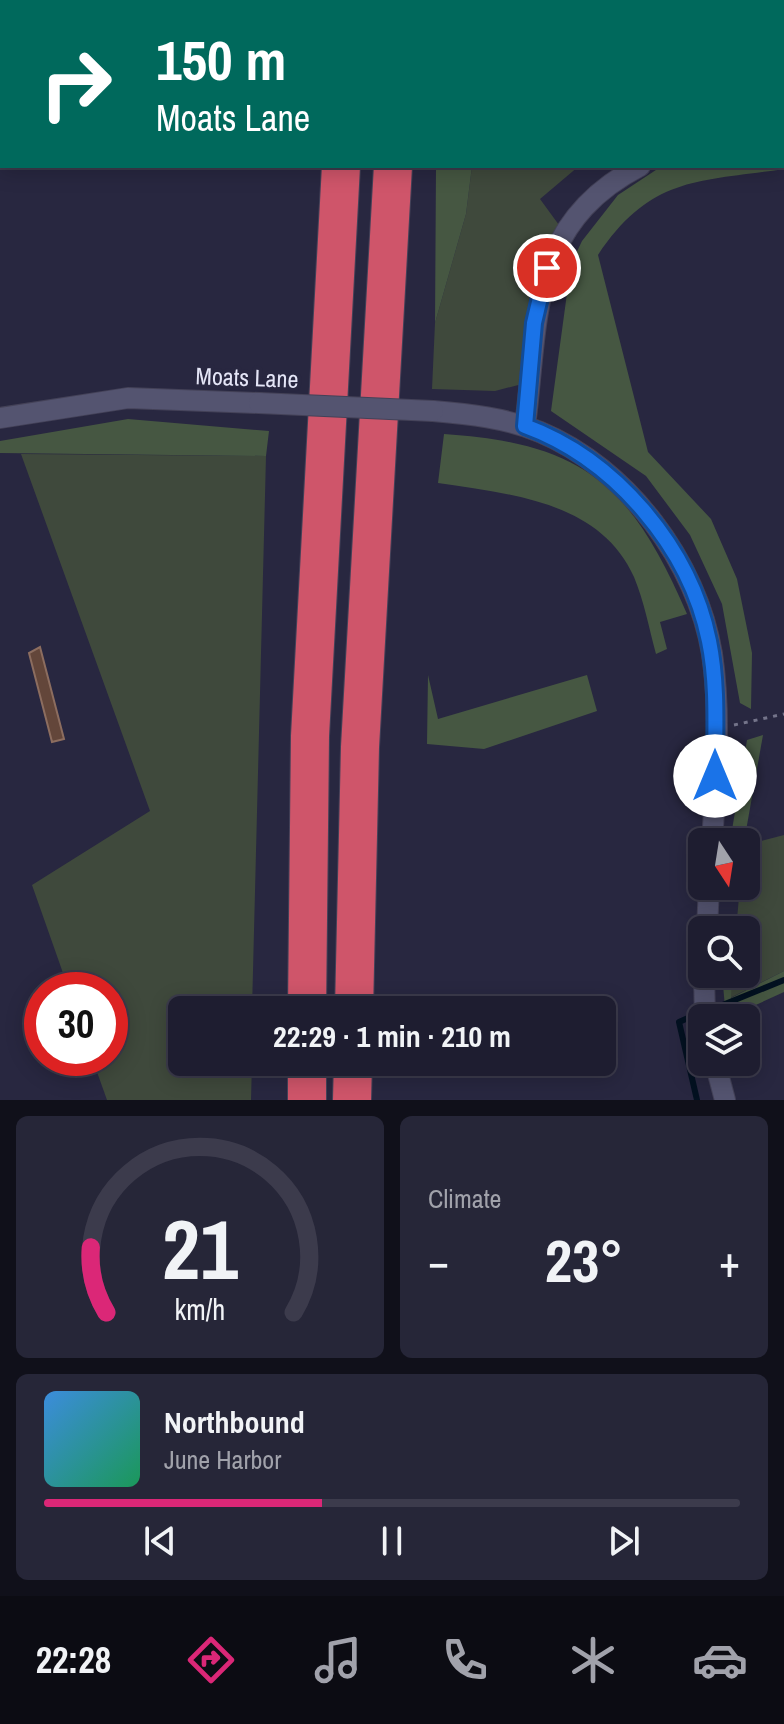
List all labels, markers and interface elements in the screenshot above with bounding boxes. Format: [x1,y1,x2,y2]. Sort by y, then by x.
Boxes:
text: 150 m [156,22,286,97]
icon: right [24,32,128,136]
text: Moats Lane [156,94,310,142]
pin [513,234,581,302]
icon: arrive [525,246,569,290]
street label: Moats Lane [195,359,299,395]
position arrow [673,734,757,818]
north arrow [688,828,760,900]
map controls [688,828,760,1076]
button: search [688,916,760,988]
speed limit sign: 30 [24,972,128,1076]
button: layers [688,1004,760,1076]
text: 22:29 · 1 min · 210 m [273,1016,511,1056]
text: Climate [428,1181,501,1216]
text: 21 [162,1193,238,1305]
text: 23° [545,1220,623,1301]
text: − [428,1231,449,1291]
text: + [719,1231,740,1291]
text: km/h [175,1290,225,1329]
text: Northbound [164,1402,305,1442]
text: June Harbor [164,1442,281,1477]
icon: previous [138,1519,182,1563]
icon: pause [370,1519,414,1563]
icon: next [602,1519,646,1563]
icon: directions [183,1632,239,1688]
icon: music [310,1632,366,1688]
icon: phone [437,1632,493,1688]
icon: climate [565,1632,621,1688]
icon: car [692,1632,748,1688]
text: 22:28 [36,1636,111,1684]

